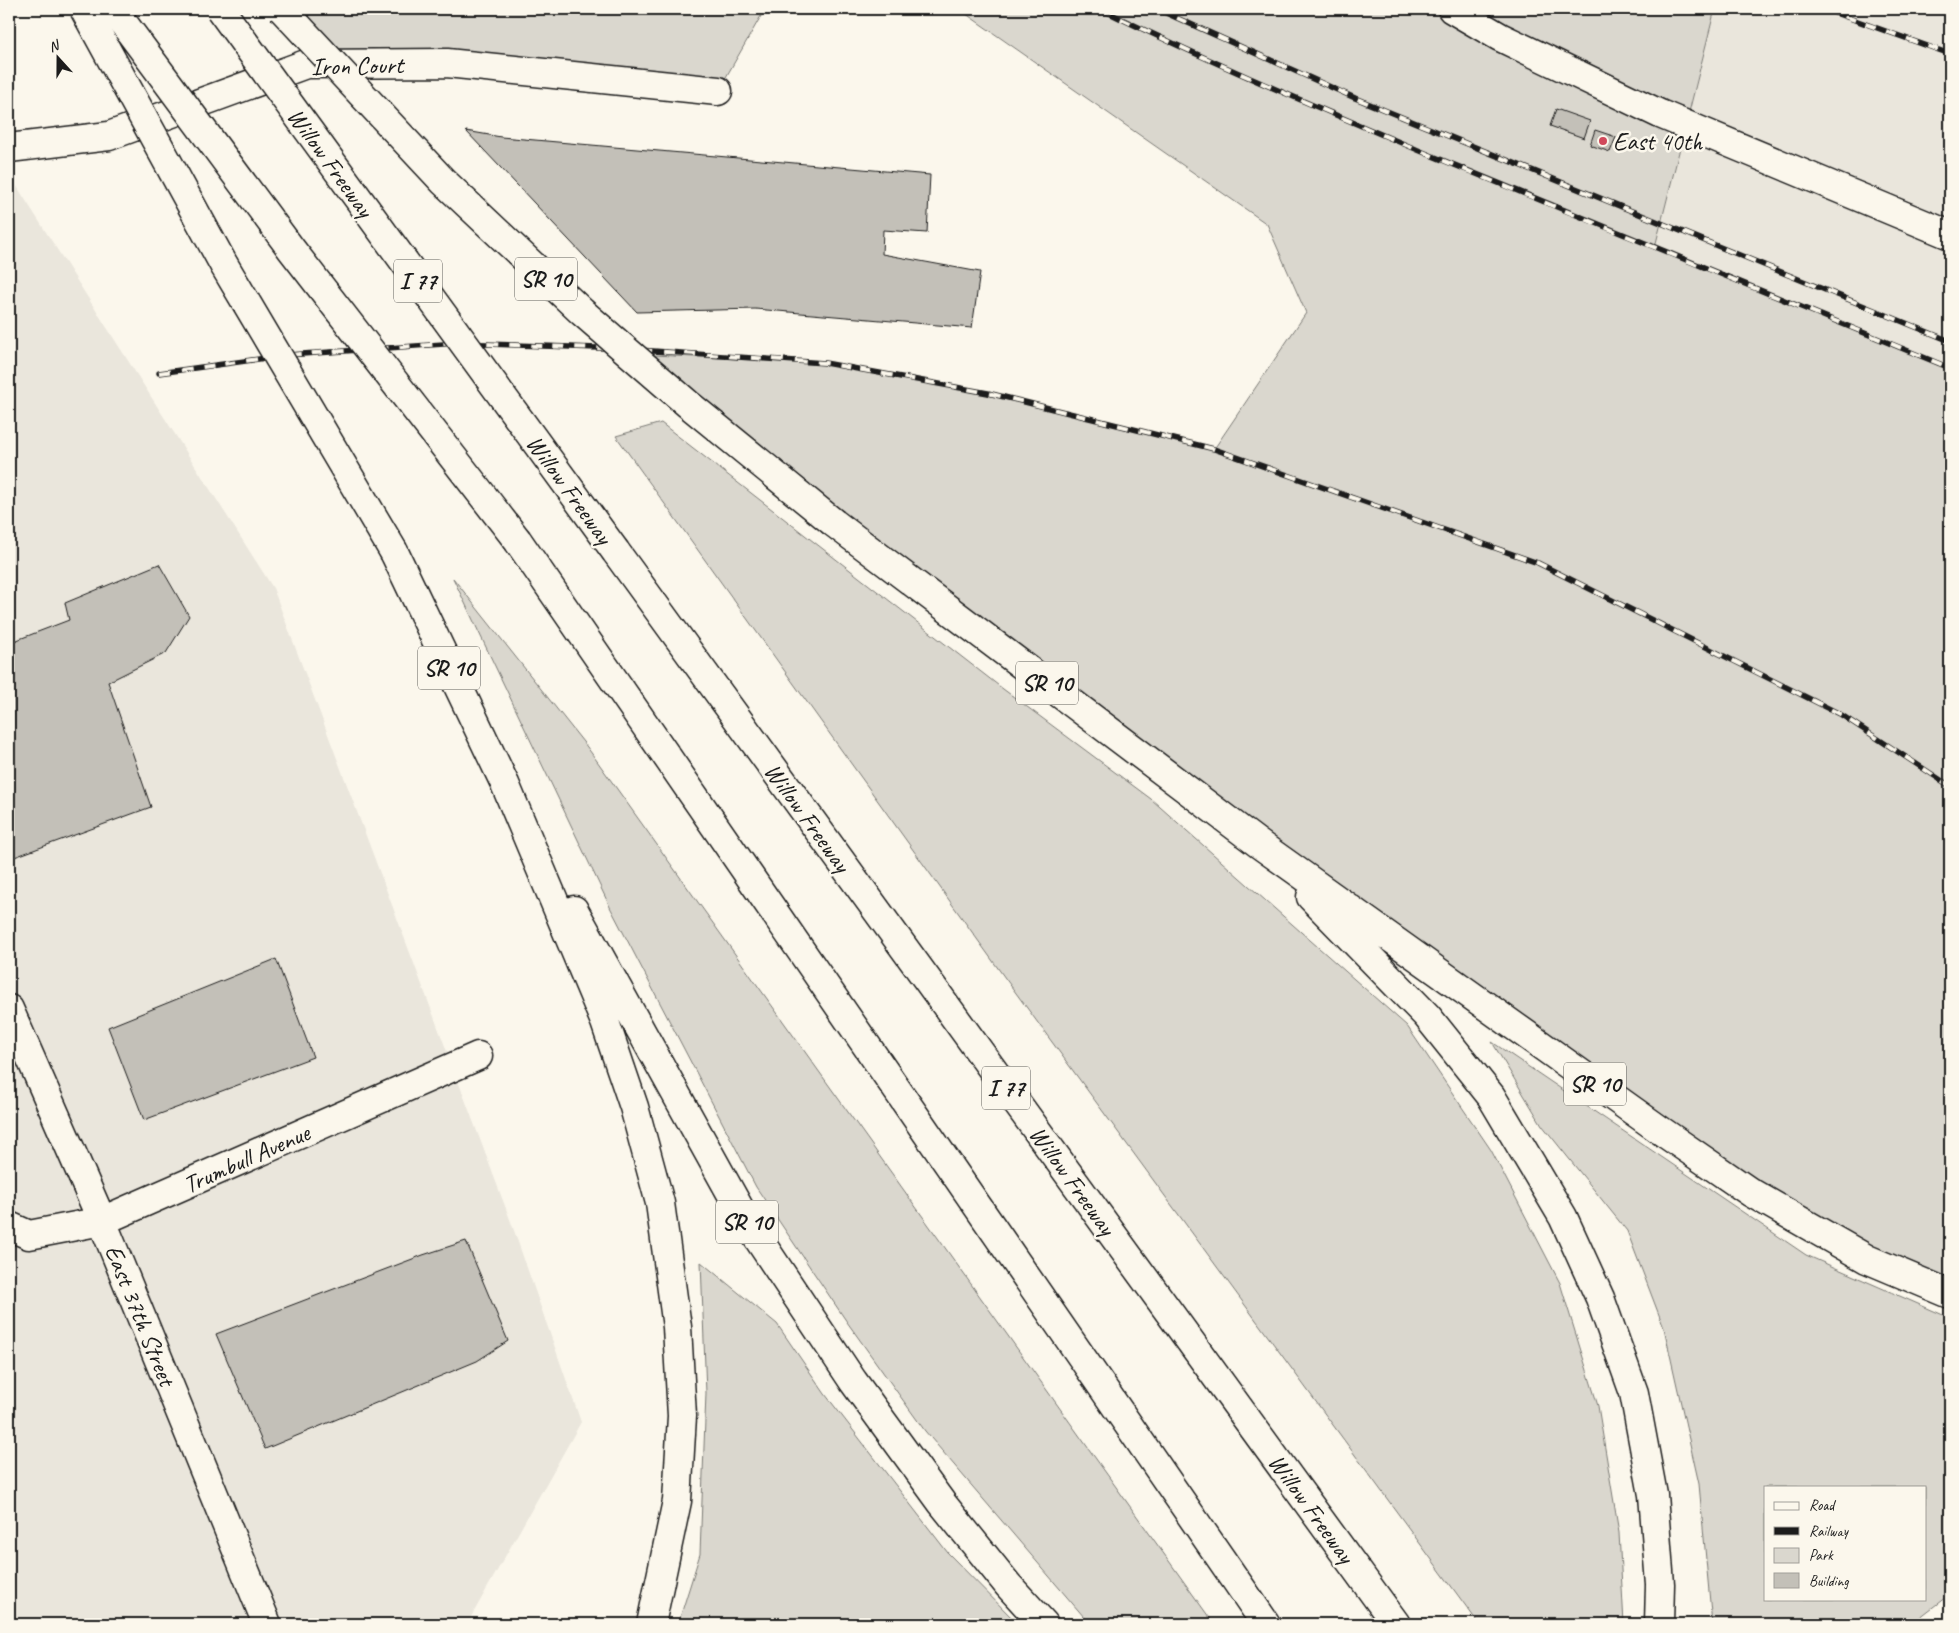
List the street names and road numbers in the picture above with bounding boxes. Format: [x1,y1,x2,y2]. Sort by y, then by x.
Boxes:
street label: Iron Court [311,49,406,83]
street label: Willow Freeway [280,102,382,226]
road number: SR 10 [515,258,577,300]
road number: I 77 [394,260,442,302]
street label: Willow Freeway [519,429,621,553]
road number: SR 10 [418,646,480,690]
road number: SR 10 [1016,661,1078,704]
street label: Willow Freeway [757,757,859,881]
road number: SR 10 [1564,1062,1626,1106]
road number: I 77 [982,1066,1030,1110]
street label: Trumbull Avenue [178,1116,316,1201]
street label: Willow Freeway [1022,1120,1124,1244]
road number: SR 10 [716,1200,778,1244]
street label: East 37th Street [97,1240,184,1393]
street label: Willow Freeway [1261,1448,1363,1572]

